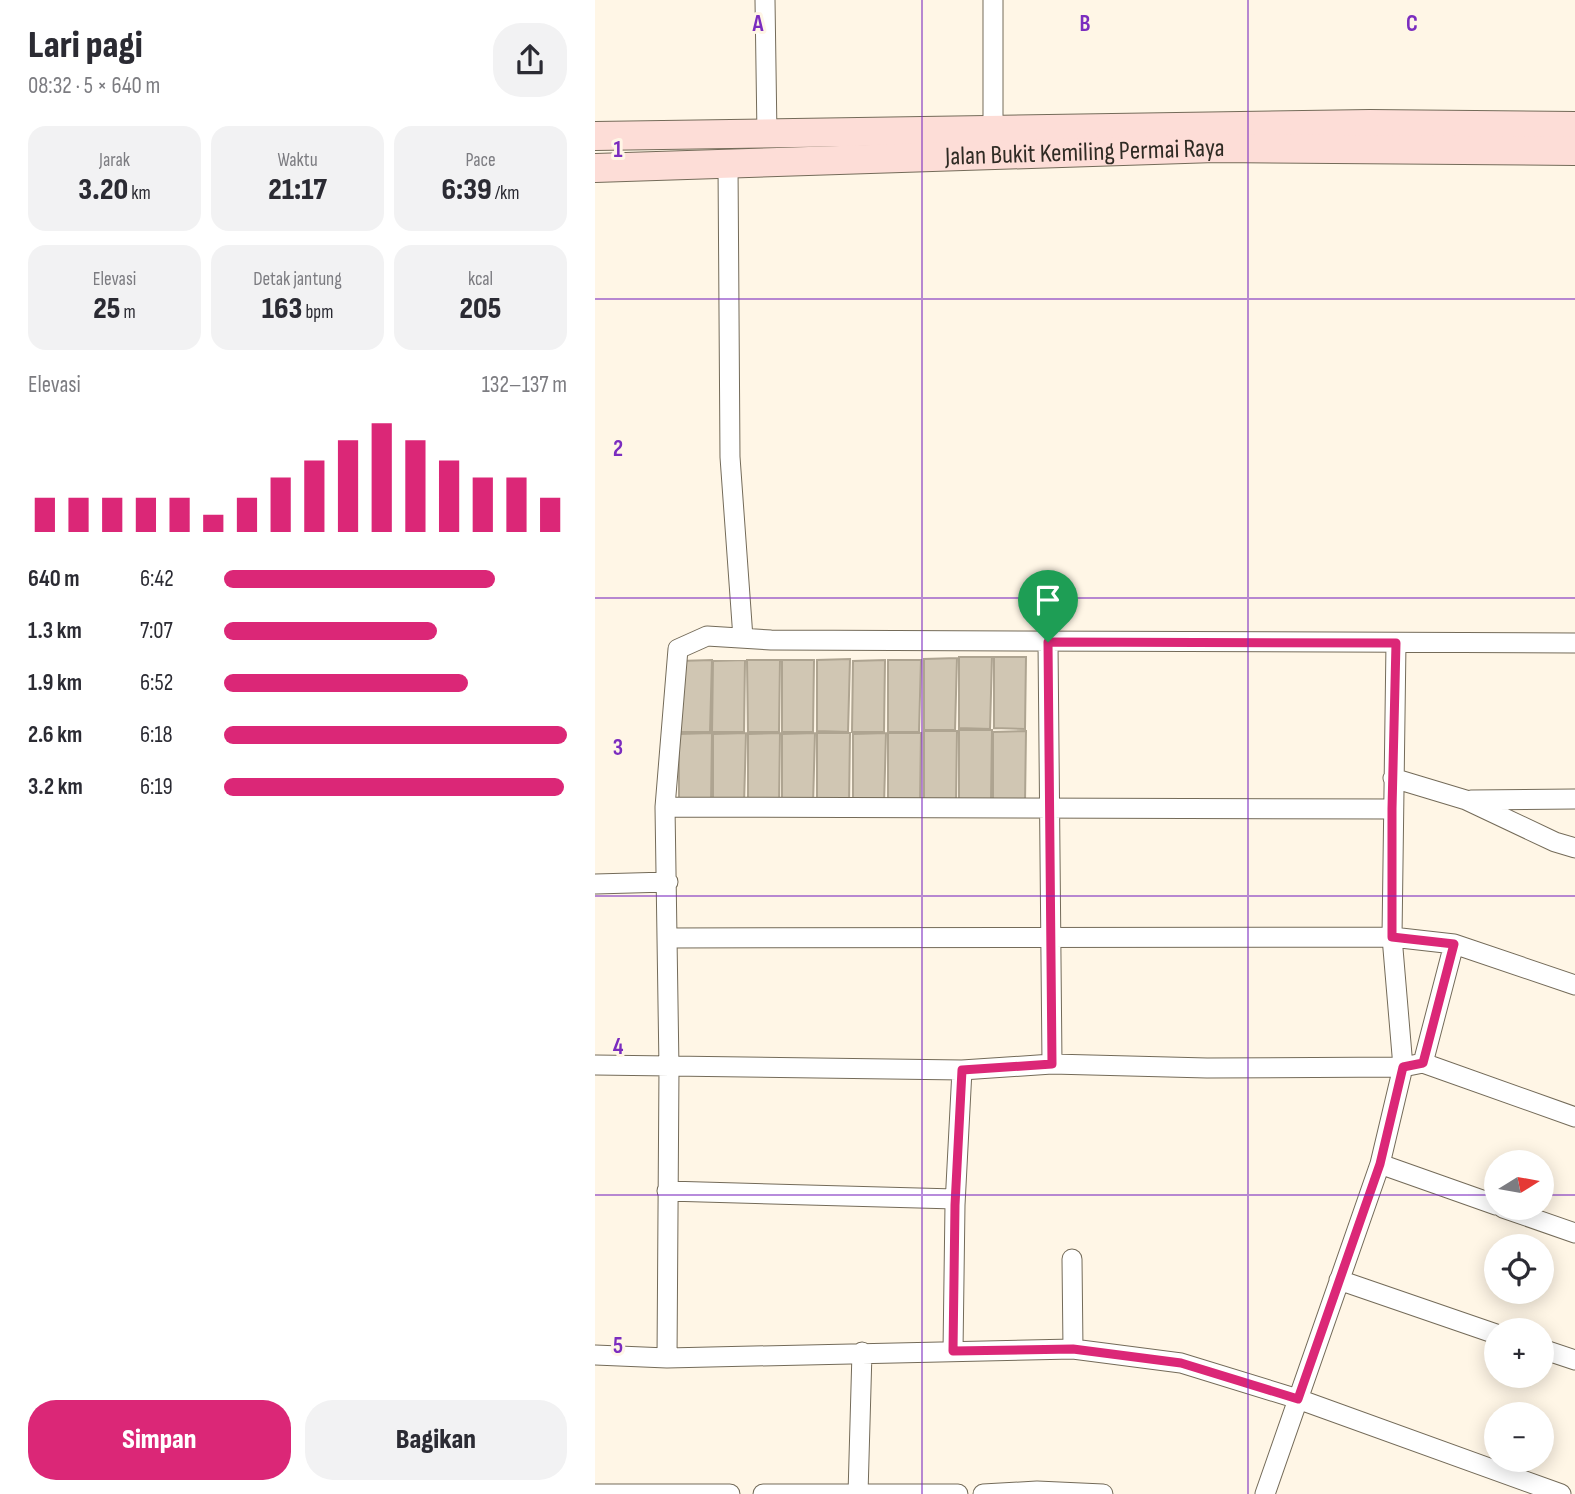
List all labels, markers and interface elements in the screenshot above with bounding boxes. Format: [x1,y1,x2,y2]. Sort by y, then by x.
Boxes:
text: A [752,10,765,38]
text: B [1080,10,1091,38]
text: C [1406,10,1418,38]
text: Lari pagi [28,23,143,68]
button: share [493,23,567,97]
text: 08:32 · 5 × 640 m [28,72,160,100]
street label: Jalan Bukit Kemiling Permai Raya [943,132,1225,172]
text: 1 [613,136,623,164]
text: Jarak [99,149,130,172]
text: Waktu [277,149,318,172]
text: Pace [465,149,496,172]
text: 3.20 [78,172,128,208]
text: 21:17 [268,172,327,208]
text: 6:39 [442,172,492,208]
text: km [128,182,151,205]
text: /km [492,182,519,205]
text: Elevasi [93,268,136,291]
text: Detak jantung [253,268,342,291]
text: kcal [468,268,493,291]
text: 25 [93,291,120,327]
text: 163 [262,291,302,327]
text: 205 [460,291,501,327]
text: m [120,301,136,324]
text: bpm [302,301,333,324]
text: Elevasi [28,371,81,399]
text: 132–137 m [482,371,567,399]
text: 2 [613,435,623,463]
text: 640 m [28,565,80,593]
text: 6:42 [140,565,174,593]
pin [1018,570,1078,642]
icon: arrive [1029,581,1067,619]
text: 1.3 km [28,617,82,645]
text: 7:07 [140,617,173,645]
text: 1.9 km [28,669,82,697]
text: 6:52 [140,669,173,697]
text: 2.6 km [28,721,82,749]
text: 6:18 [140,721,173,749]
text: 3 [613,734,623,762]
text: 3.2 km [28,773,83,801]
text: 6:19 [140,773,173,801]
text: 4 [613,1033,624,1061]
north arrow [1484,1150,1554,1220]
map controls [1484,1150,1554,1472]
button: locate [1484,1234,1554,1304]
button: + [1484,1318,1554,1388]
text: 5 [613,1332,623,1360]
button: Simpan [28,1400,291,1480]
button: Bagikan [305,1400,567,1480]
button: − [1484,1402,1554,1472]

